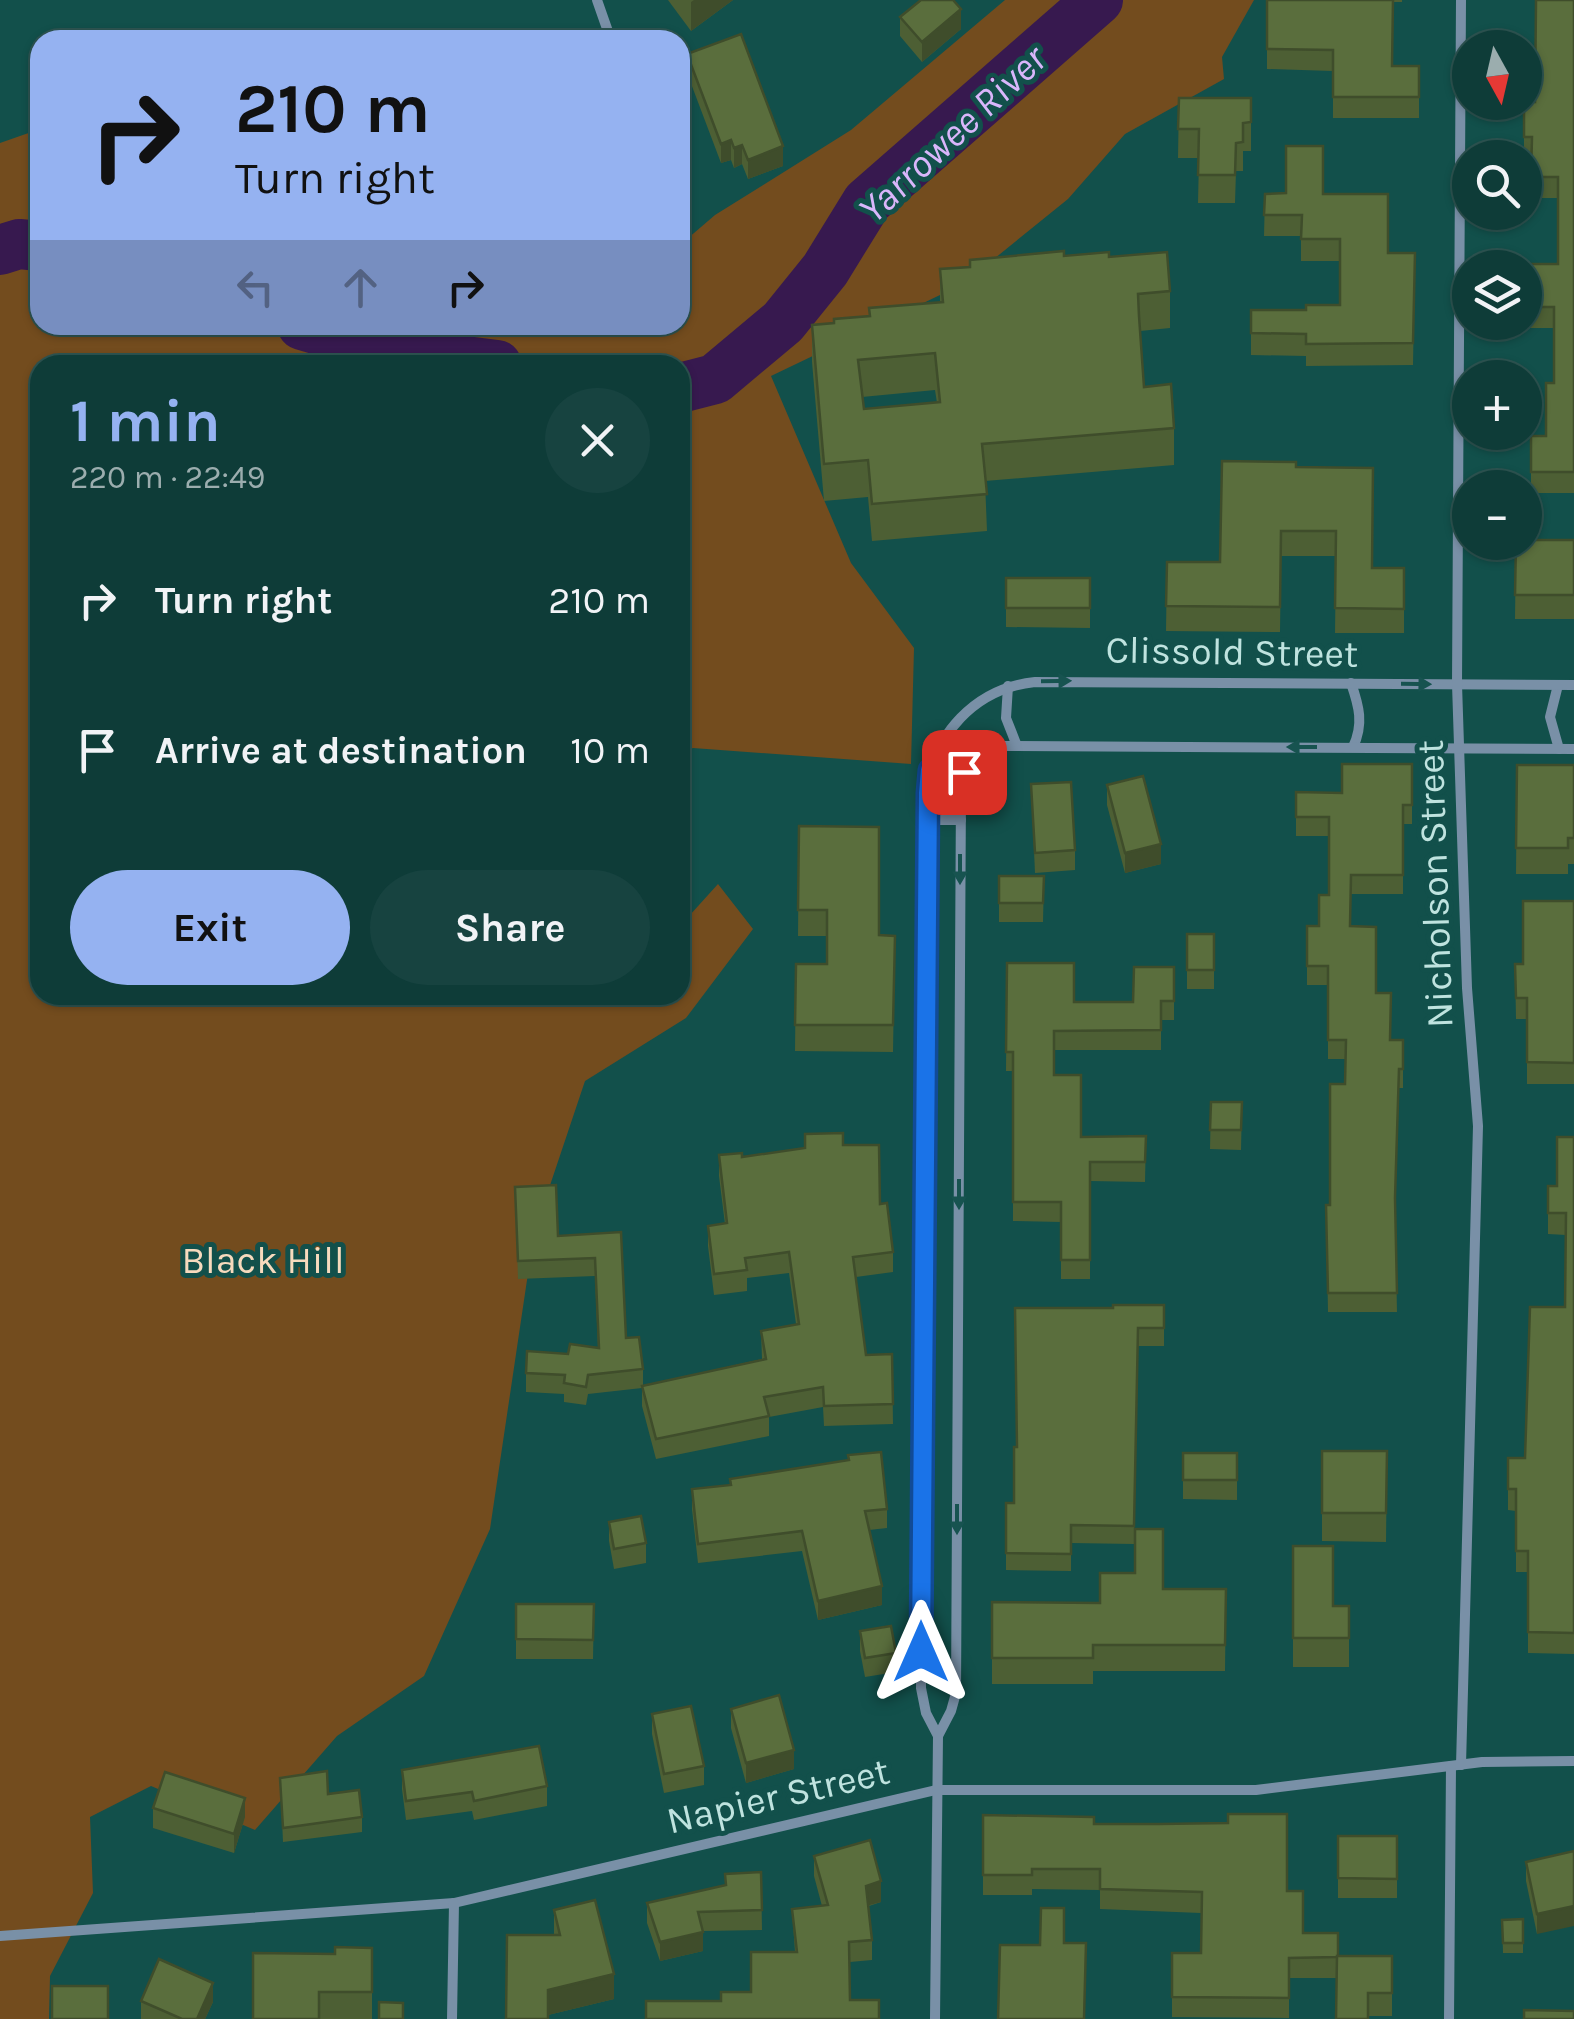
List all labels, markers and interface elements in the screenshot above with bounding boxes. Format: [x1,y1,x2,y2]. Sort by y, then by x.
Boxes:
north arrow [1452,30,1542,120]
map controls [1452,30,1542,560]
water label: Yarrowee River [848,34,1057,233]
text: 210 m [235,68,431,150]
icon: right [70,70,200,200]
button: search [1452,140,1542,230]
text: Turn right [235,152,435,204]
button: layers [1452,250,1542,340]
icon: left [228,260,283,315]
icon: ahead [333,260,388,315]
icon: right [438,260,493,315]
button: + [1452,360,1542,450]
text: 1 min [70,386,221,456]
button: close [545,388,650,493]
text: 220 m · 22:49 [70,459,265,496]
button: − [1452,470,1542,560]
icon: right [70,573,125,628]
text: Turn right [155,578,332,623]
text: 210 m [548,578,650,623]
street label: Clissold Street [1105,627,1359,677]
one-way arrow [1041,673,1073,689]
one-way arrow [1401,676,1433,692]
icon: arrive [70,723,125,778]
text: Arrive at destination [155,728,527,773]
text: 10 m [570,728,650,773]
pin [922,730,1007,815]
one-way arrow [1285,739,1317,755]
street label: Nicholson Street [1407,739,1463,1029]
icon: arrive [937,745,992,800]
one-way arrow [952,853,968,885]
button: Exit [70,870,350,985]
button: Share [370,870,650,985]
one-way arrow [951,1178,967,1210]
park label: Black Hill [181,1238,345,1283]
one-way arrow [949,1503,965,1535]
position arrow [869,1600,973,1704]
street label: Napier Street [662,1749,894,1843]

